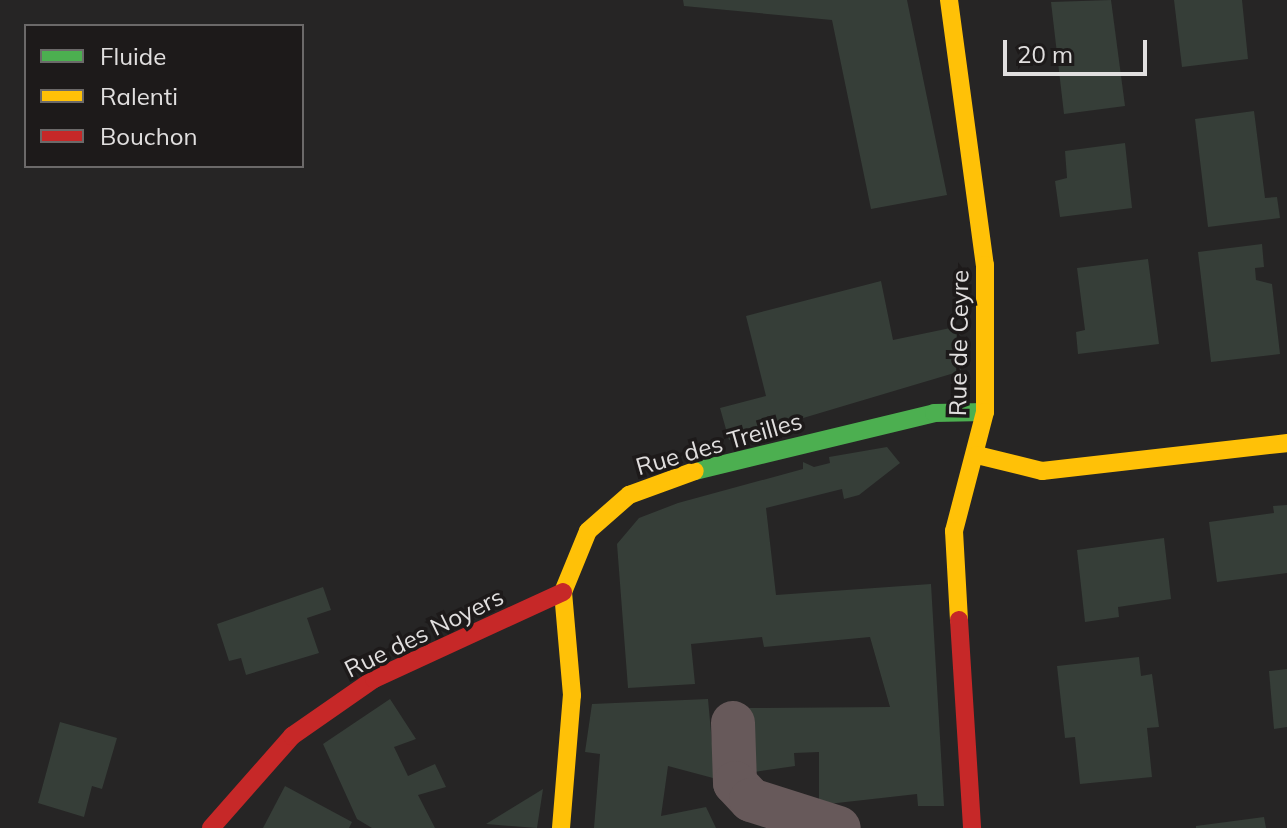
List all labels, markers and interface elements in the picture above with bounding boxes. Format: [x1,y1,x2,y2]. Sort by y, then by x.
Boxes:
legend [24,24,304,168]
scale bar [1007,24,1151,74]
text: 20 m [1017,39,1073,69]
text: Fluide [100,41,166,71]
text: Ralenti [100,81,178,111]
text: Bouchon [100,121,198,151]
street label: Rue de Ceyre [943,270,975,416]
street label: Rue des Treilles [632,406,806,482]
street label: Rue des Noyers [340,582,508,684]

